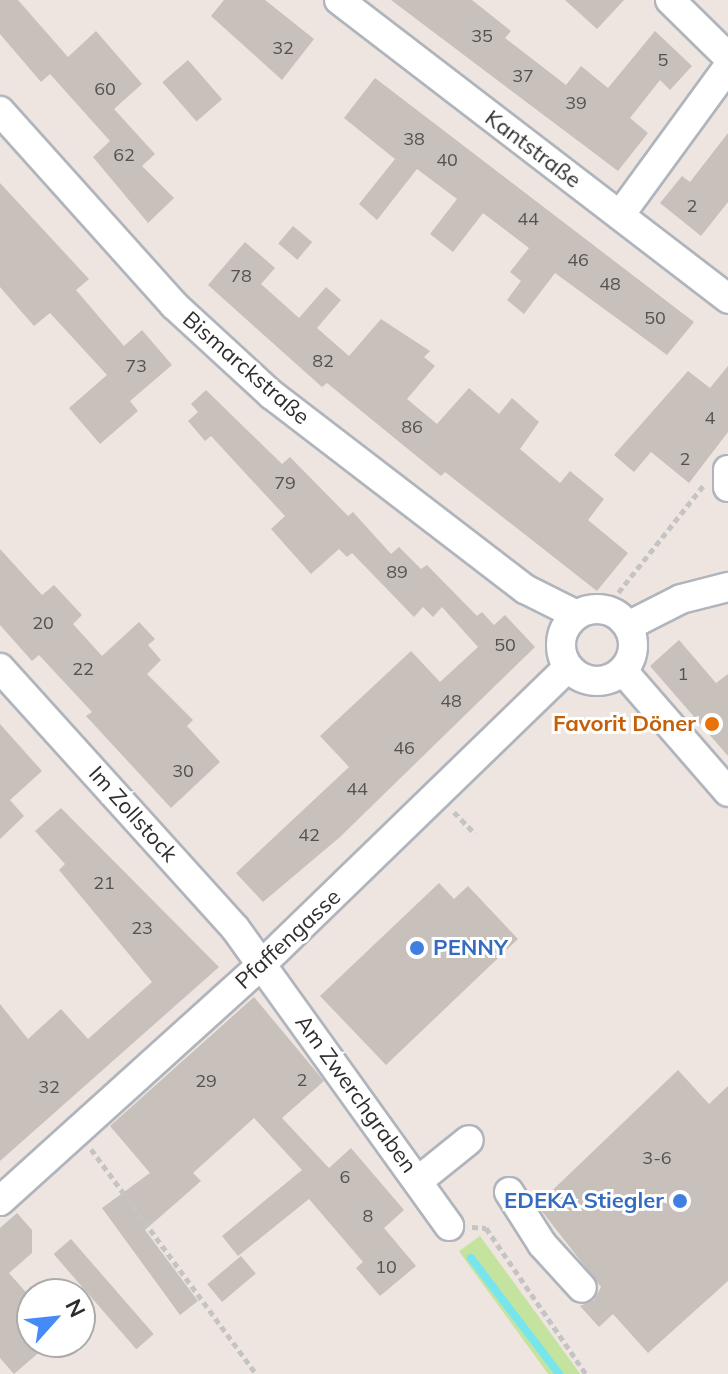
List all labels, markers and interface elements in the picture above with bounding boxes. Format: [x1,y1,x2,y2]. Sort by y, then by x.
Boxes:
house number: 35 [471,25,493,47]
house number: 32 [272,37,294,59]
house number: 5 [658,49,668,71]
house number: 37 [512,65,534,87]
house number: 60 [94,78,116,100]
house number: 39 [565,92,587,114]
street label: Kantstraße [480,104,586,194]
house number: 38 [403,128,425,150]
house number: 62 [113,144,135,166]
house number: 40 [436,149,458,171]
house number: 2 [687,195,697,217]
house number: 44 [517,208,539,230]
house number: 46 [567,249,589,271]
house number: 78 [230,265,252,287]
house number: 48 [599,273,621,295]
street label: Bismarckstraße [177,306,315,430]
house number: 50 [644,307,666,329]
house number: 82 [312,350,334,372]
house number: 73 [125,355,147,377]
house number: 4 [705,407,715,429]
house number: 86 [401,416,423,438]
house number: 2 [680,448,690,470]
house number: 79 [274,472,296,494]
house number: 89 [386,561,408,583]
house number: 20 [32,612,54,634]
house number: 50 [494,634,516,656]
house number: 22 [72,658,94,680]
house number: 1 [678,663,688,685]
house number: 48 [440,690,462,712]
place label: Favorit Döner [553,711,696,737]
marker: Favorit Döner [703,715,721,733]
house number: 46 [393,737,415,759]
house number: 30 [172,760,194,782]
street label: Im Zollstock [83,761,183,867]
house number: 44 [346,778,368,800]
house number: 42 [298,824,320,846]
house number: 21 [93,872,115,894]
street label: Pfaffengasse [230,884,346,994]
house number: 23 [131,917,153,939]
place label: PENNY [433,935,508,961]
marker: PENNY [408,939,426,957]
street label: Am Zwerchgraben [290,1010,422,1178]
house number: 2 [297,1069,307,1091]
house number: 29 [195,1070,217,1092]
house number: 32 [38,1076,60,1098]
house number: 3-6 [642,1147,672,1169]
house number: 6 [340,1166,350,1188]
place label: EDEKA Stiegler [504,1188,664,1214]
marker: EDEKA Stiegler [671,1192,689,1210]
house number: 8 [363,1205,373,1227]
house number: 10 [375,1256,397,1278]
north arrow [16,1278,96,1358]
text: N [59,1294,92,1322]

